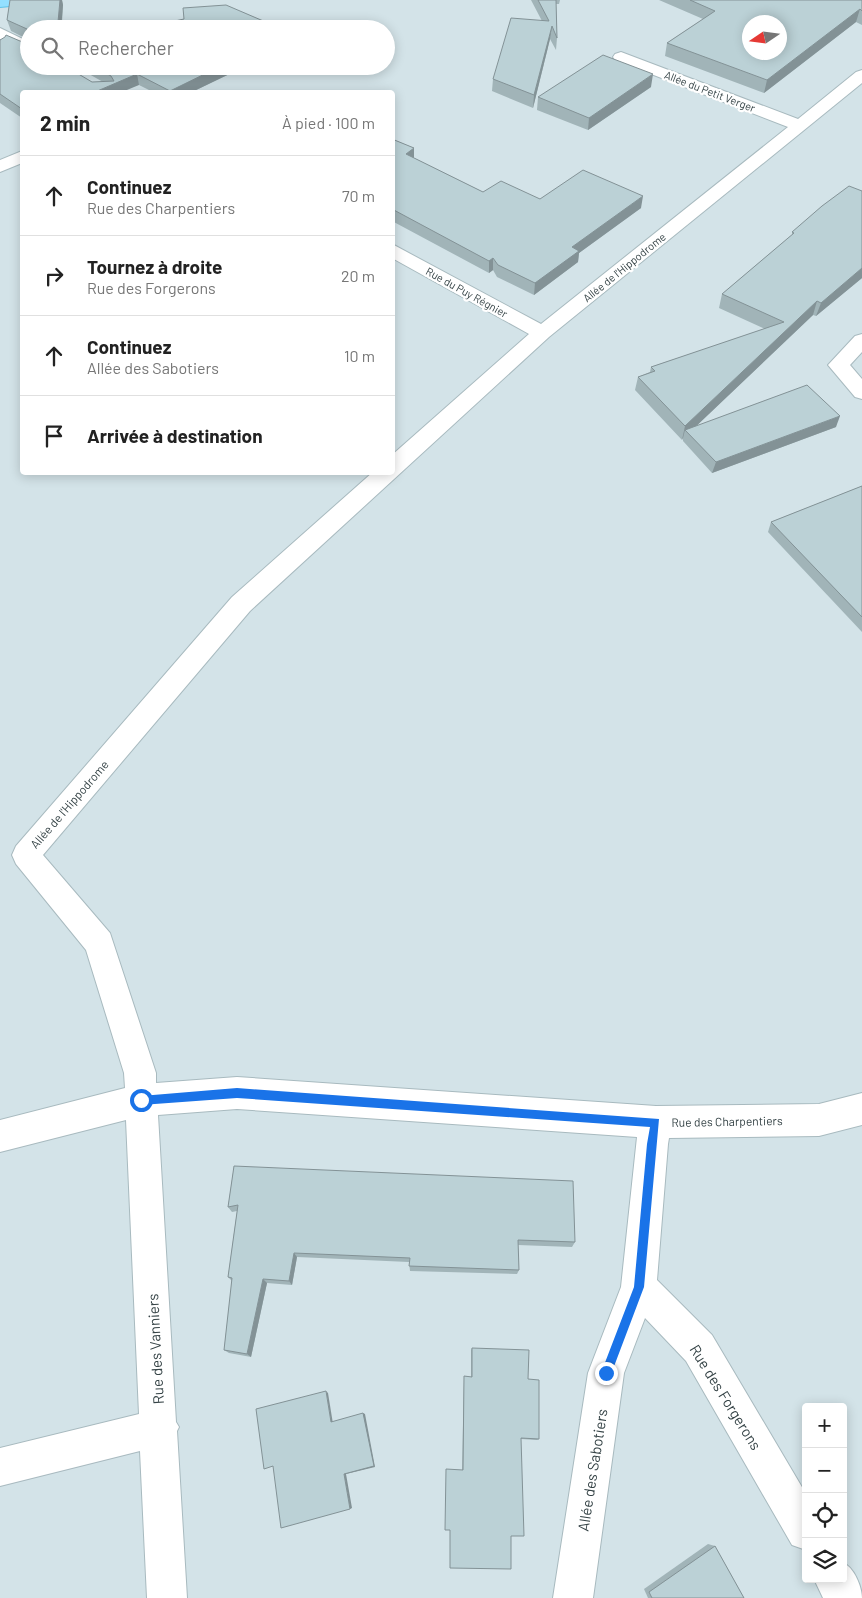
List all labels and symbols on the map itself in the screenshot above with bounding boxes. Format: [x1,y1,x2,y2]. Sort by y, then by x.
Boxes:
north arrow [742,15,787,60]
street label: Allée du Petit Verger [663,68,757,114]
street label: Allée de l'Hippodrome [580,230,668,304]
street label: Rue du Puy Régnier [424,264,510,320]
street label: Allée de l'Hippodrome [27,757,111,851]
route start [130,1089,153,1112]
street label: Rue des Charpentiers [671,1113,783,1129]
street label: Rue des Vanniers [143,1293,167,1405]
street label: Rue des Forgerons [686,1341,766,1453]
route end [595,1362,618,1385]
street label: Allée des Sabotiers [573,1407,611,1533]

